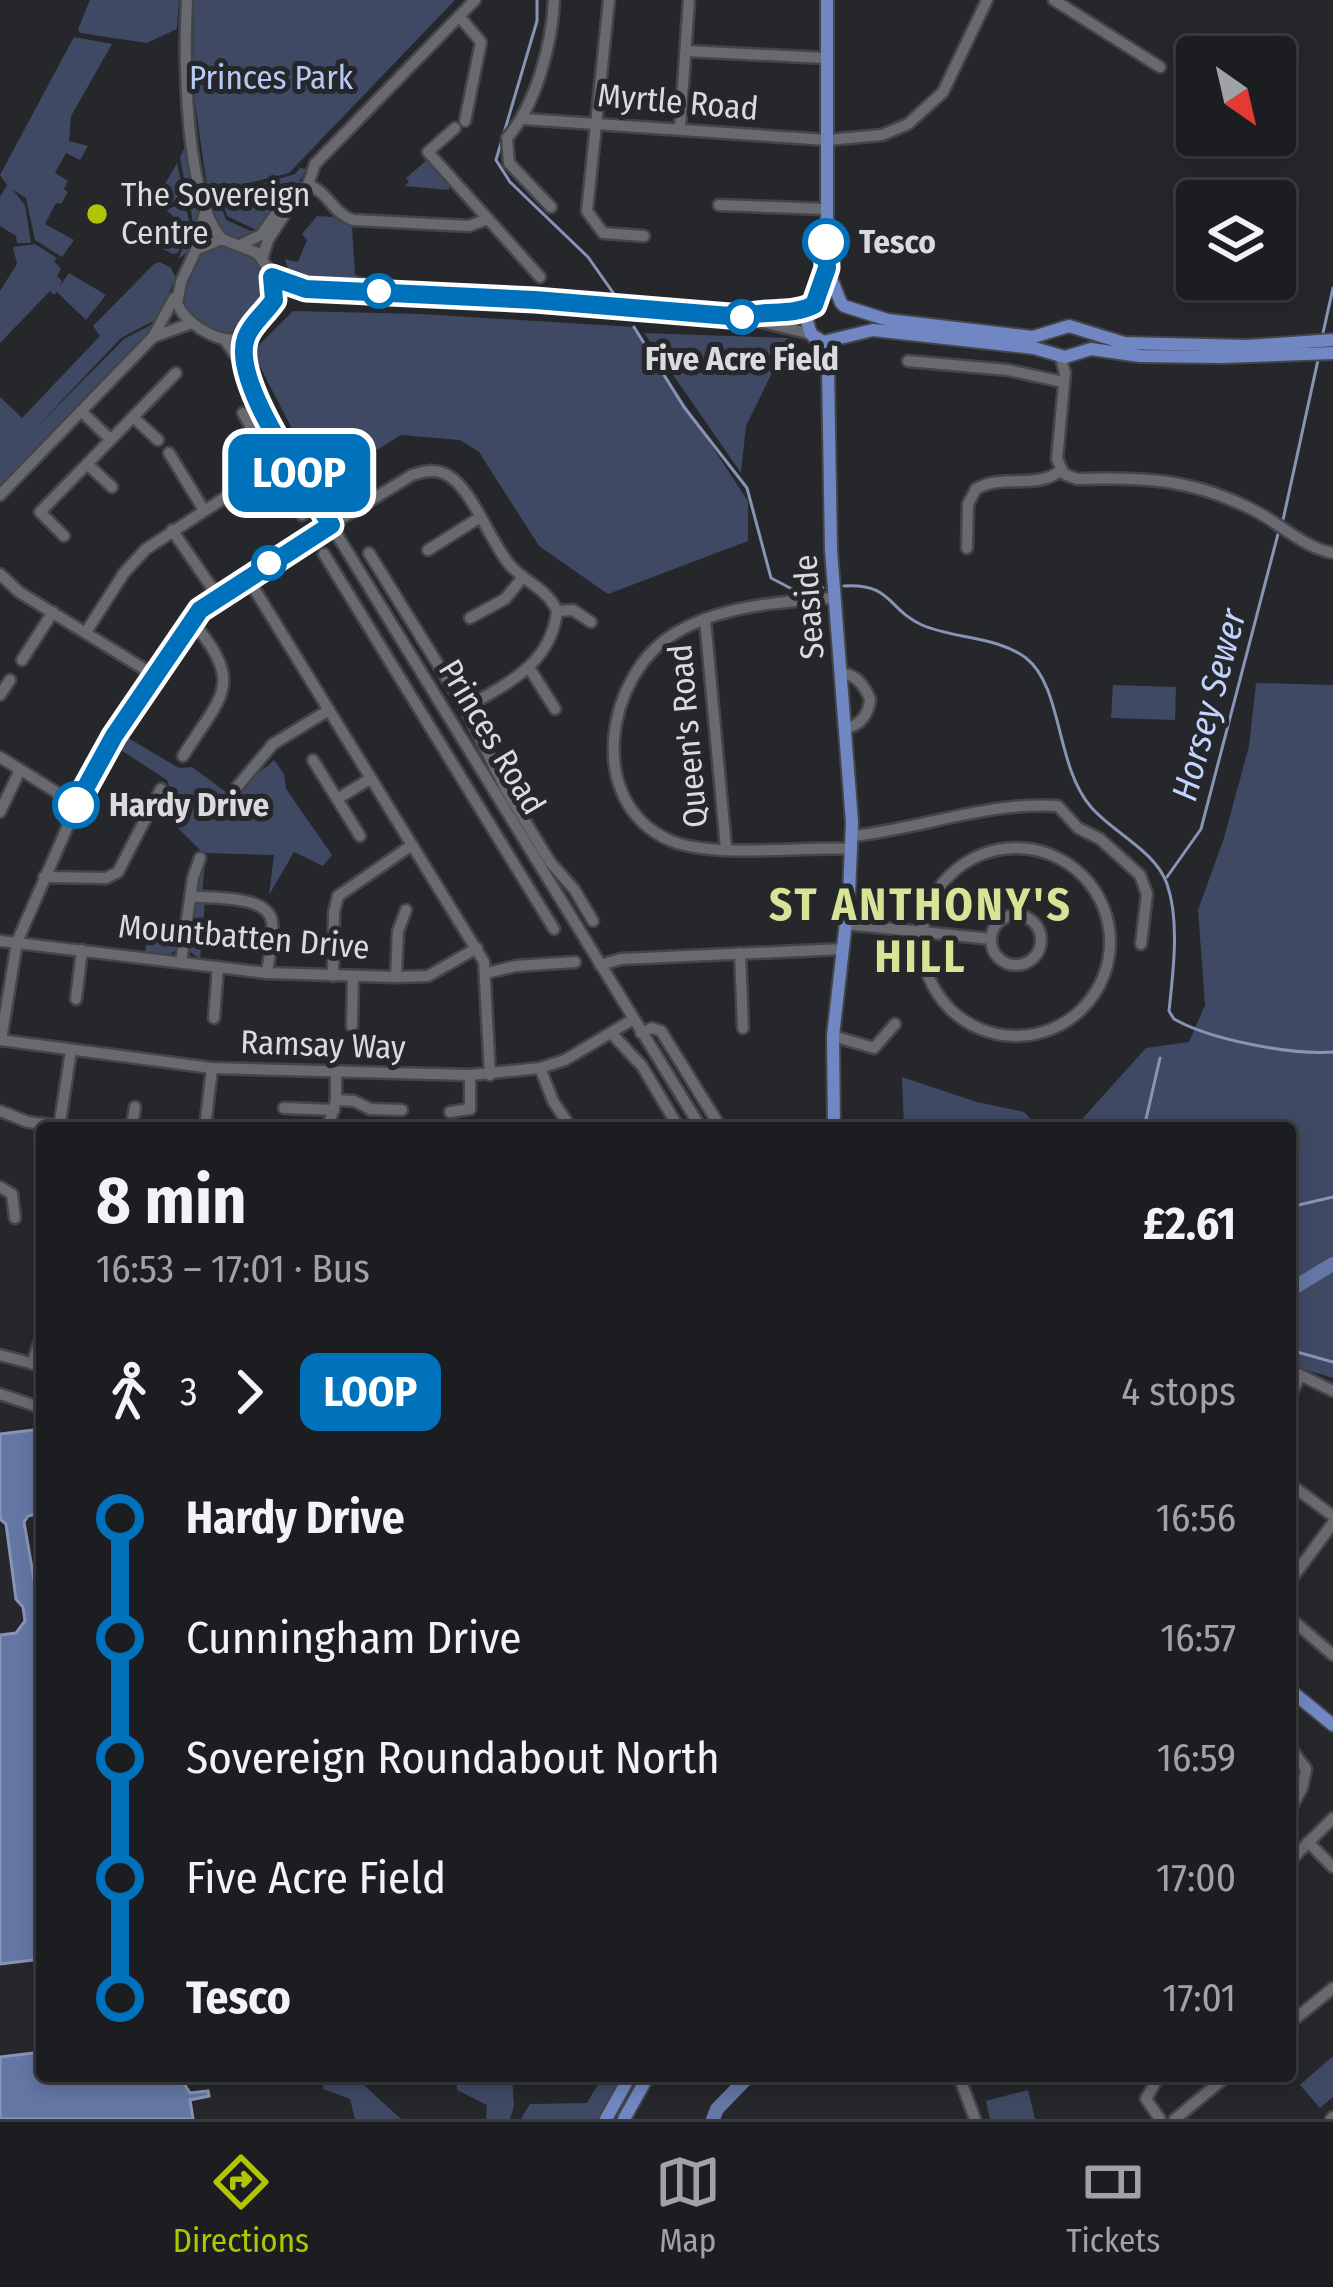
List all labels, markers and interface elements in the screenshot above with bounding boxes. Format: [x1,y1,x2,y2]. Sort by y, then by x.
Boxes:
north arrow [1176,36,1296,156]
map controls [1176,36,1296,300]
park label: Princes Park [189,58,354,98]
street label: Myrtle Road [596,75,760,129]
place label: The Sovereign Centre [121,175,310,253]
button: layers [1176,180,1296,300]
marker: The Sovereign Centre [84,201,110,227]
marker: Tesco [804,220,848,264]
place label: Tesco [859,222,936,262]
unlabelled marker [363,275,395,307]
marker: Five Acre Field [726,301,758,333]
place label: Five Acre Field [645,339,839,379]
line badge: LOOP [215,434,383,512]
text: LOOP [252,448,346,498]
unlabelled marker [253,547,285,579]
street label: Seaside [785,553,833,661]
water label: Horsey Sewer [1162,603,1256,806]
street label: Queen's Road [660,642,716,830]
street label: Princes Road [430,652,554,822]
marker: Hardy Drive [54,783,98,827]
place label: Hardy Drive [109,785,269,825]
district label: ST ANTHONY'S HILL [769,878,1073,984]
street label: Mountbatten Drive [117,906,371,968]
street label: Ramsay Way [240,1022,407,1068]
text: 8 min [96,1161,247,1240]
text: £2.61 [1143,1197,1236,1251]
text: 16:53 – 17:01 · Bus [96,1246,370,1292]
icon: walk [96,1359,162,1425]
icon: forward [216,1359,282,1425]
text: LOOP [324,1367,417,1417]
text: 3 [180,1369,198,1415]
text: 4 stops [1121,1369,1236,1415]
text: Hardy Drive [186,1491,404,1545]
text: 16:56 [1156,1495,1236,1541]
text: Cunningham Drive [186,1611,521,1665]
text: 16:57 [1160,1615,1236,1661]
text: Sovereign Roundabout North [186,1731,720,1785]
text: 16:59 [1157,1735,1236,1781]
text: Five Acre Field [186,1851,446,1905]
text: 17:00 [1156,1855,1236,1901]
text: Tesco [186,1971,291,2025]
text: 17:01 [1162,1975,1236,2021]
tab: Directions [173,2149,309,2261]
tab: Map [655,2149,721,2261]
tab: Tickets [1066,2149,1160,2261]

